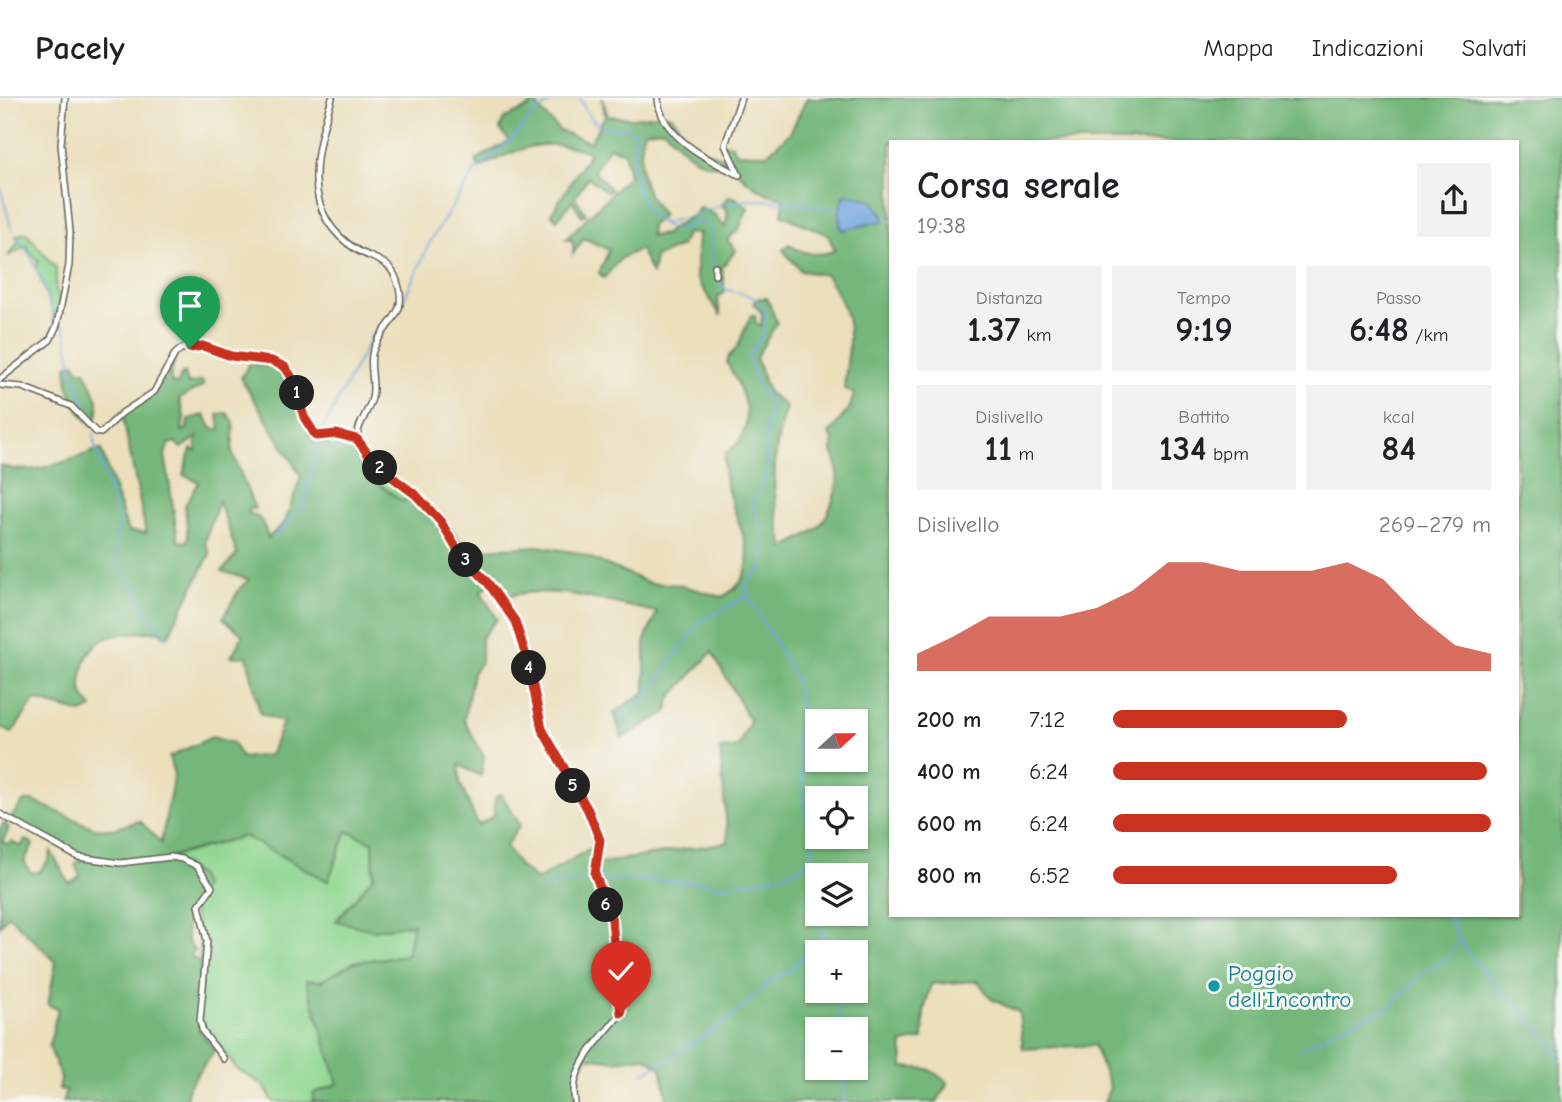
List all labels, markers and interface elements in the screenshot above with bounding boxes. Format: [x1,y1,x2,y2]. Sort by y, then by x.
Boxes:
text: Pacely [35,29,125,67]
text: Mappa [1203,34,1274,62]
text: Indicazioni [1312,34,1424,62]
text: Salvati [1462,34,1527,62]
button: share [1417,163,1491,237]
text: Corsa serale [917,164,1120,208]
text: 19:38 [917,212,966,239]
pin [160,276,220,348]
icon: arrive [171,287,209,325]
text: Distanza [976,287,1043,309]
text: Tempo [1177,287,1231,309]
text: Passo [1376,287,1421,309]
text: 1.37 [967,309,1020,350]
text: 9:19 [1175,309,1233,350]
text: 6:48 [1349,309,1409,350]
text: km [1020,324,1052,346]
text: /km [1409,324,1448,346]
pin: 1 [280,376,314,410]
text: 1 [293,381,300,403]
text: Dislivello [975,406,1043,428]
text: Battito [1178,406,1230,428]
text: kcal [1383,406,1415,428]
text: 11 [985,428,1012,469]
text: 134 [1159,428,1207,469]
text: 84 [1381,428,1416,469]
text: m [1012,443,1034,465]
text: bpm [1207,443,1249,465]
pin: 2 [362,450,398,486]
text: 2 [375,456,384,478]
text: Dislivello [917,511,999,538]
text: 269–279 m [1379,511,1491,538]
pin: 3 [448,542,484,578]
text: 3 [461,548,470,570]
pin: 4 [512,650,546,686]
text: 4 [524,656,533,678]
text: 200 m [917,706,981,733]
text: 7:12 [1029,706,1065,733]
north arrow [805,709,868,772]
map controls [805,709,868,1080]
text: 400 m [917,758,981,785]
text: 6:24 [1029,758,1069,785]
pin: 5 [556,768,590,804]
text: 5 [567,774,578,796]
button: locate [805,786,868,849]
text: 600 m [917,810,982,837]
text: 6:24 [1029,810,1069,837]
text: 800 m [917,862,982,889]
text: 6:52 [1029,862,1070,889]
button: layers [805,863,868,926]
pin: 6 [588,888,624,922]
text: 6 [601,893,610,915]
button: + [805,940,868,1003]
pin [591,941,651,1013]
icon: check [602,952,640,990]
place label: Poggio dell'Incontro [1228,960,1352,1013]
marker: Poggio dell'Incontro [1206,978,1222,994]
button: − [805,1017,868,1080]

